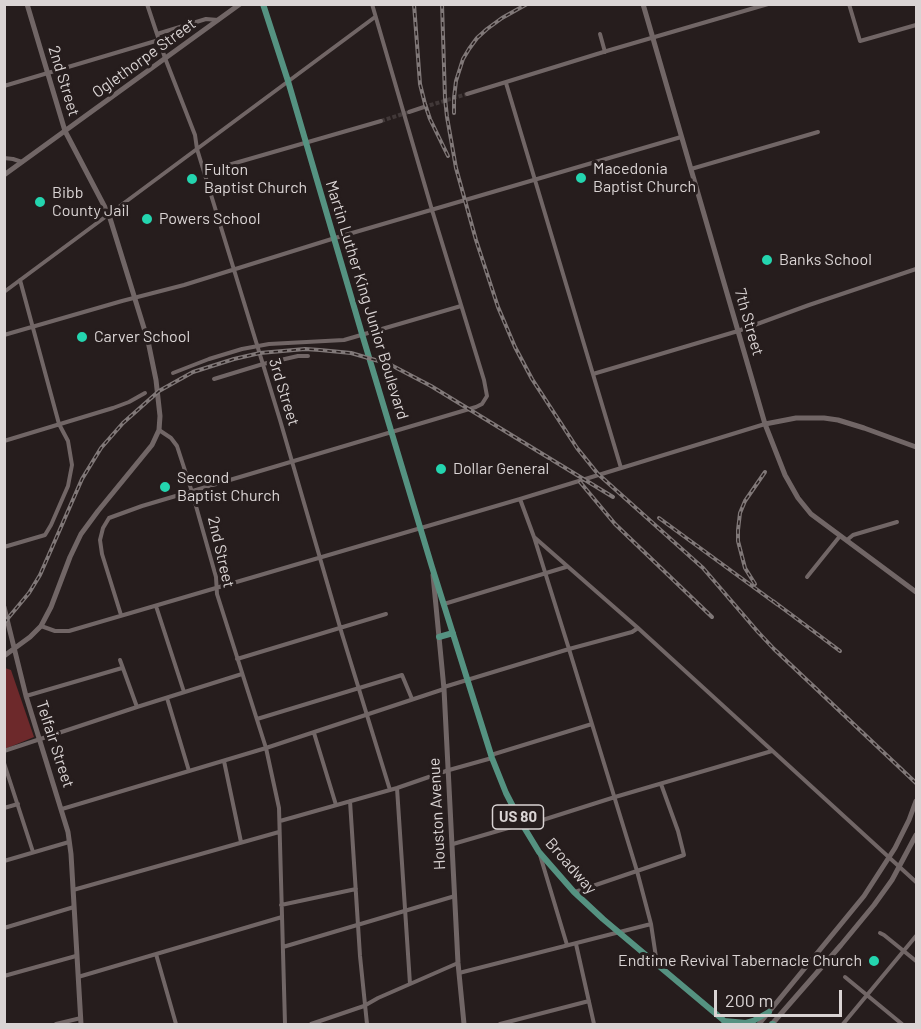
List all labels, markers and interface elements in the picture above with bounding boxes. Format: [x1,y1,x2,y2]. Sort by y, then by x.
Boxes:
street label: Oglethorpe Street [88,14,200,102]
street label: 2nd Street [44,43,84,119]
place label: Macedonia Baptist Church [593,159,696,197]
place label: Fulton Baptist Church [204,160,307,198]
marker: Macedonia Baptist Church [574,171,588,185]
marker: Fulton Baptist Church [185,172,199,186]
street label: Martin Luther King Junior Boulevard [321,178,413,422]
place label: Bibb County Jail [52,183,129,221]
marker: Bibb County Jail [33,195,47,209]
place label: Powers School [159,209,260,229]
marker: Powers School [140,212,154,226]
place label: Banks School [779,250,872,270]
marker: Banks School [760,253,774,267]
street label: 7th Street [730,286,768,358]
place label: Carver School [94,327,190,347]
marker: Carver School [75,330,89,344]
street label: 3rd Street [265,356,303,428]
place label: Dollar General [453,459,549,479]
marker: Dollar General [434,462,448,476]
place label: Second Baptist Church [177,468,280,506]
marker: Second Baptist Church [158,480,172,494]
street label: 2nd Street [203,514,239,590]
street label: Telfair Street [32,698,78,790]
street label: Houston Avenue [424,757,450,871]
road number: US 80 [492,805,544,829]
street label: Broadway [541,834,601,898]
place label: Endtime Revival Tabernacle Church [618,951,862,971]
marker: Endtime Revival Tabernacle Church [867,954,881,968]
scale bar [717,978,844,1016]
text: 200 m [725,989,773,1011]

